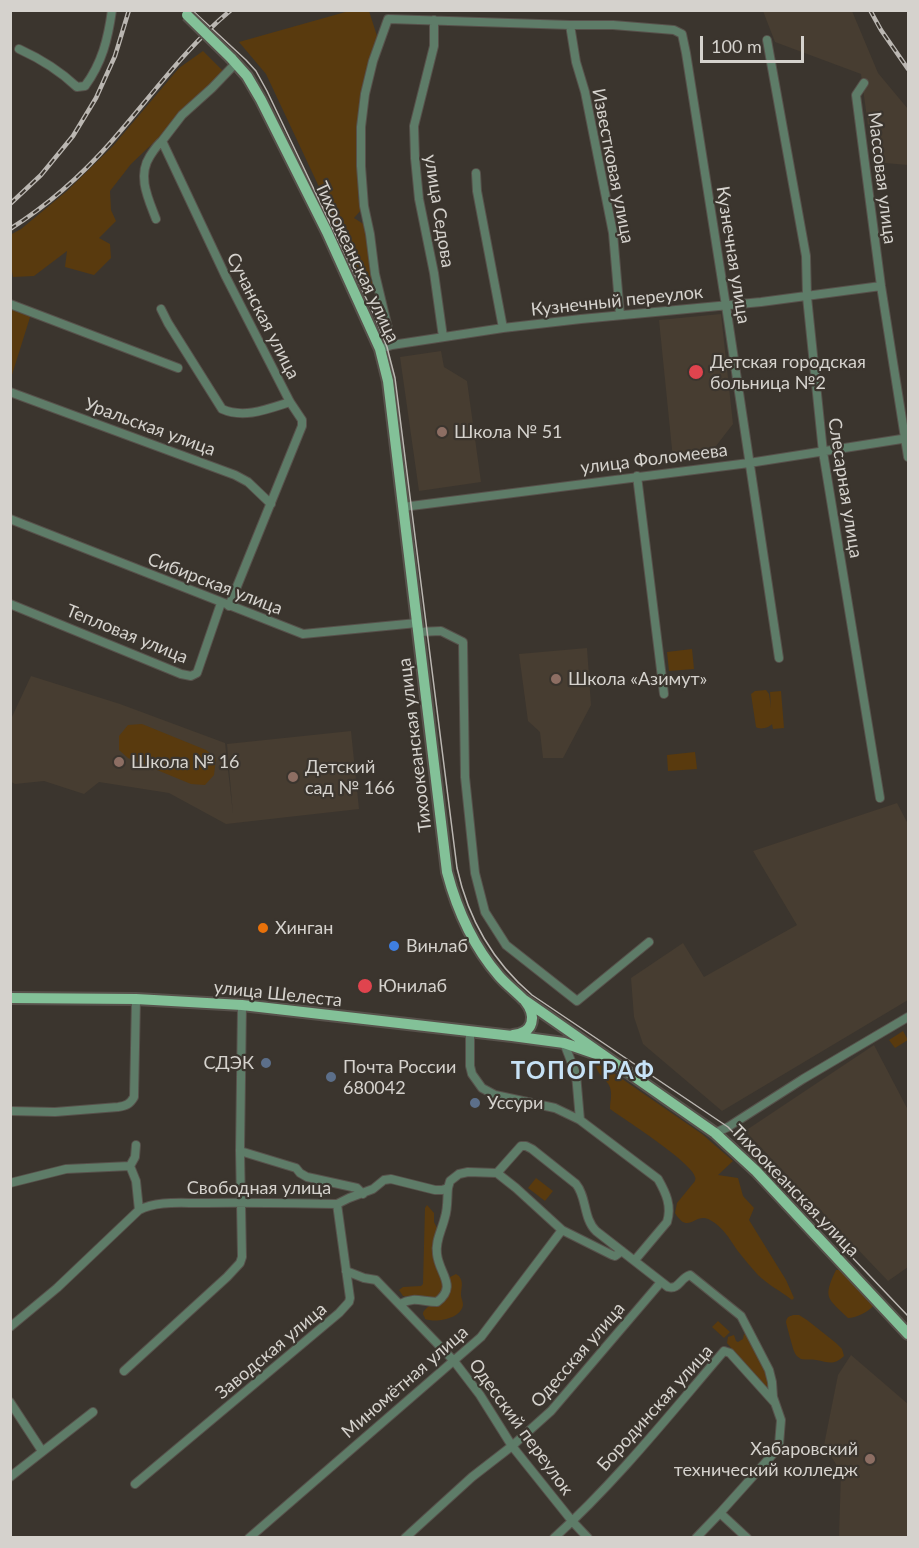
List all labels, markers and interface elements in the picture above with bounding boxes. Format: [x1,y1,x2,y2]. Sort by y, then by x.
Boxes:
scale bar [703,24,806,62]
text: 100 m [711,35,762,57]
street label: Известковая улица [587,87,639,245]
street label: Массовая улица [863,111,901,245]
street label: улица Седова [419,153,459,269]
street label: Тихоокеанская улица [310,178,404,346]
street label: Кузнечная улица [711,185,755,325]
street label: Сучанская улица [222,249,304,383]
street label: Кузнечный переулок [530,281,704,321]
place label: Детская городская больница №2 [710,351,866,394]
marker: Детская городская больница №2 [687,363,705,381]
street label: Уральская улица [82,393,218,461]
street label: Слесарная улица [823,416,867,560]
place label: Школа № 51 [454,421,563,443]
marker: Школа № 51 [435,425,449,439]
street label: улица Фоломеева [579,439,729,479]
street label: Сибирская улица [144,548,286,620]
street label: Тепловая улица [63,600,191,668]
street label: Тихоокеанская улица [394,657,436,833]
place label: Школа «Азимут» [568,668,707,690]
marker: Школа «Азимут» [549,672,563,686]
place label: Школа № 16 [131,751,240,773]
marker: Школа № 16 [112,755,126,769]
place label: Детский сад № 166 [305,756,395,798]
marker: Детский сад № 166 [286,770,300,784]
place label: Хинган [275,917,333,939]
marker: Хинган [256,921,270,935]
place label: Винлаб [406,935,468,957]
marker: Винлаб [387,939,401,953]
place label: Юнилаб [378,975,447,997]
street label: улица Шелеста [213,977,343,1011]
marker: Юнилаб [356,977,374,995]
place label: СДЭК [204,1052,254,1074]
marker: СДЭК [259,1056,273,1070]
place label: Почта России 680042 [343,1056,456,1098]
district label: ТОПОГРАФ [511,1057,655,1085]
marker: Почта России 680042 [324,1070,338,1084]
place label: Уссури [487,1092,543,1114]
marker: Уссури [468,1096,482,1110]
street label: Тихоокеанская улица [726,1121,864,1261]
street label: Свободная улица [187,1177,331,1199]
street label: Заводская улица [211,1298,331,1404]
street label: Одесская улица [527,1298,629,1412]
street label: Миномётная улица [337,1321,473,1443]
street label: Бородинская улица [593,1340,717,1476]
street label: Одесский переулок [464,1355,578,1499]
place label: Хабаровский технический колледж [674,1438,858,1480]
marker: Хабаровский технический колледж [863,1452,877,1466]

